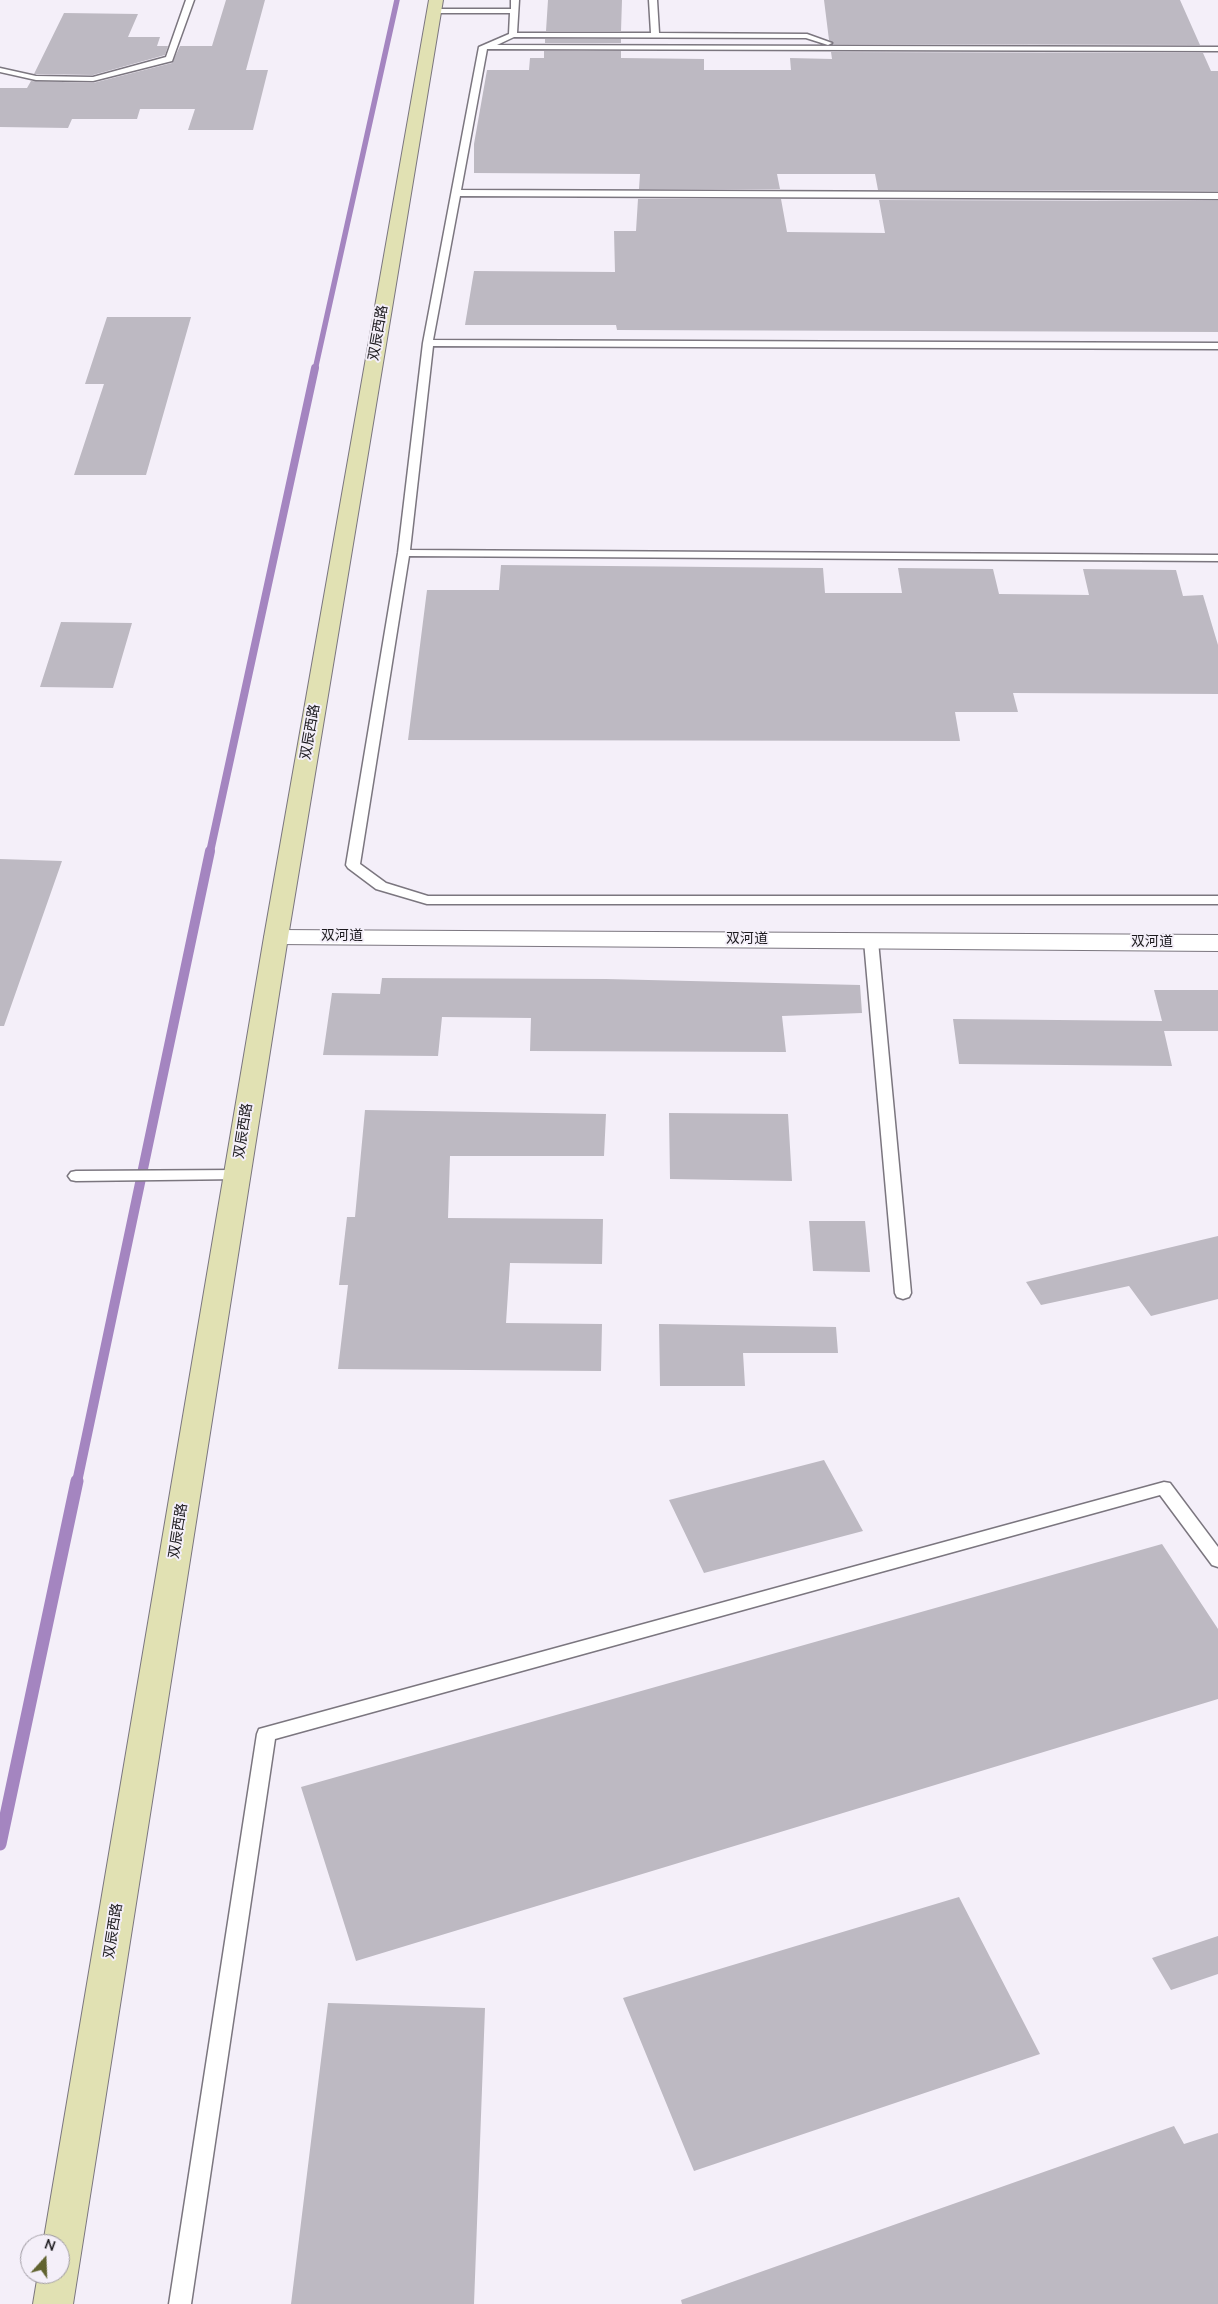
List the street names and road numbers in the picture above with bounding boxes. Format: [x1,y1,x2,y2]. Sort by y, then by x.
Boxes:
street label: 双辰西路 [366,304,392,362]
street label: 双辰西路 [298,703,324,761]
street label: 双河道 [321,929,363,945]
street label: 双河道 [726,932,768,948]
street label: 双河道 [1131,935,1173,951]
street label: 双辰西路 [231,1102,257,1160]
street label: 双辰西路 [166,1502,192,1560]
street label: 双辰西路 [101,1902,127,1960]

